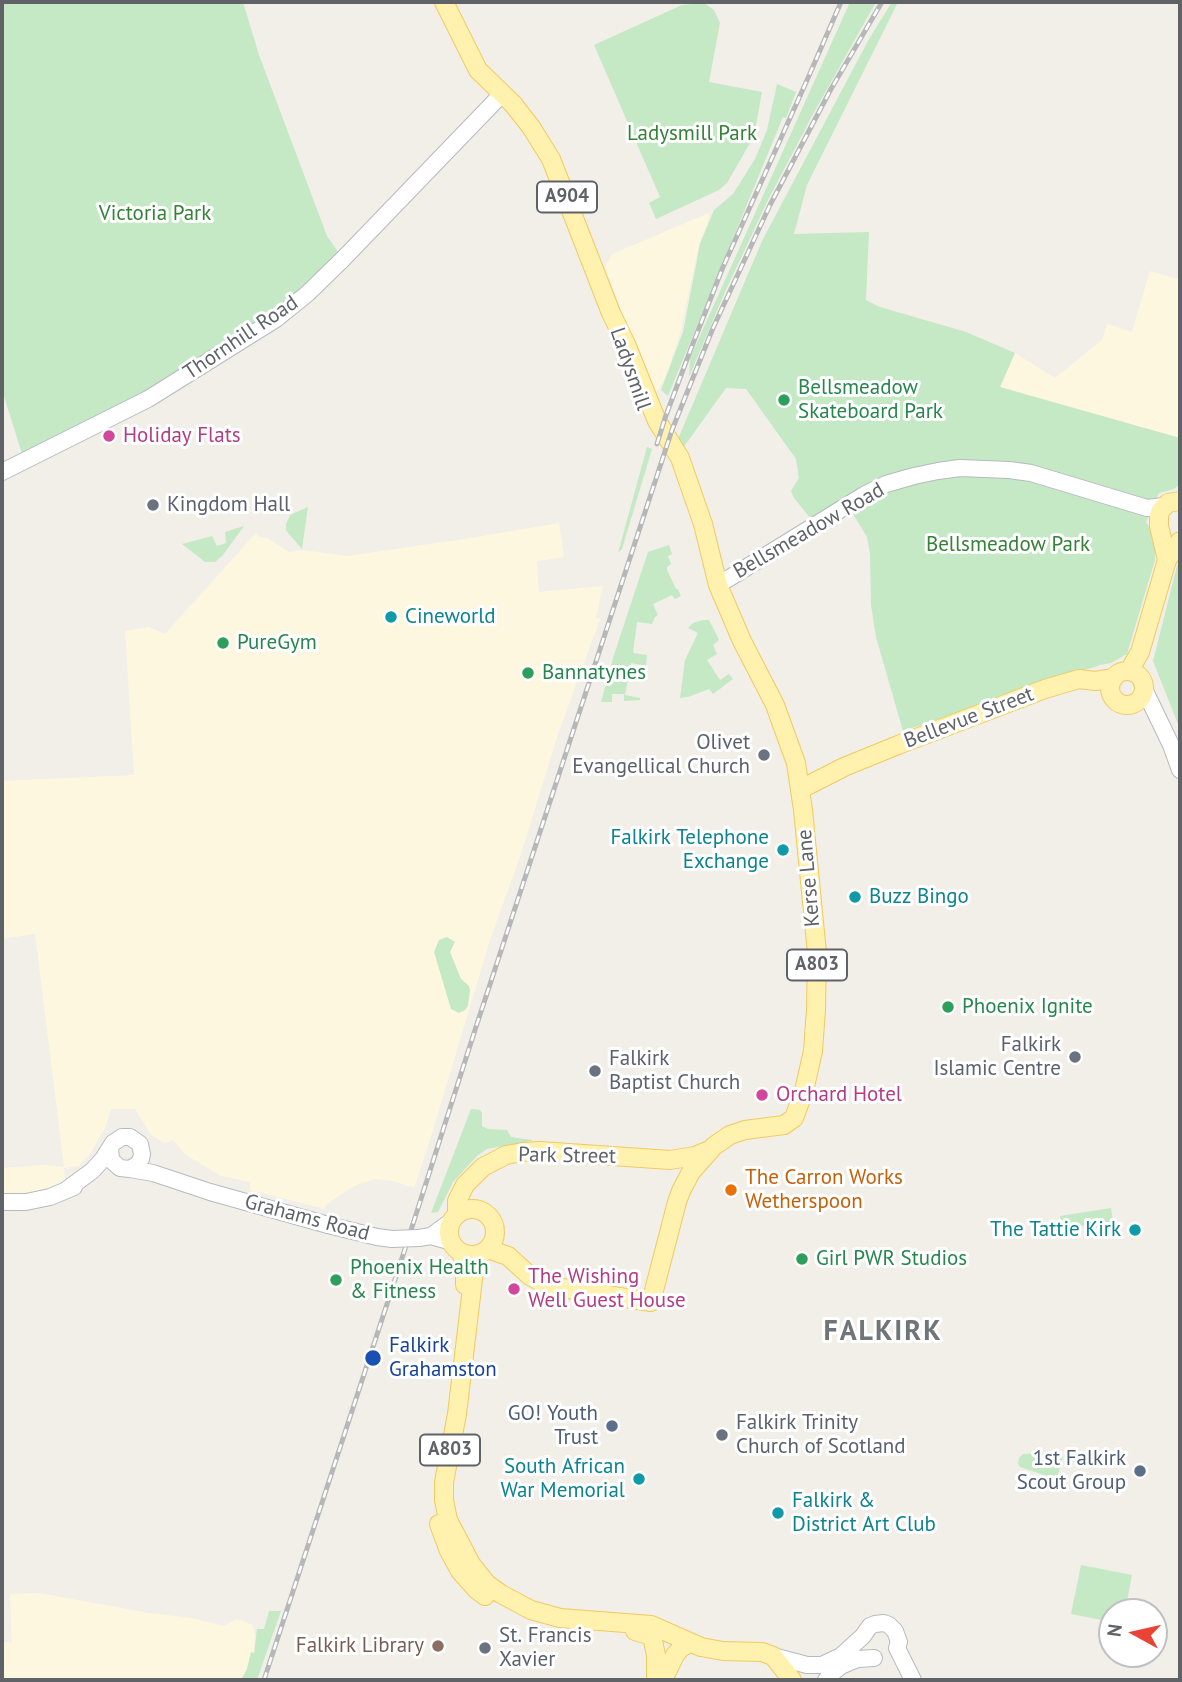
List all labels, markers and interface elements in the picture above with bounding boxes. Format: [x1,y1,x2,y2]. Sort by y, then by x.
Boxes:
park label: Ladysmill Park [627,121,757,147]
road number: A904 [537,182,597,212]
park label: Victoria Park [99,201,211,227]
street label: Thornhill Road [179,291,303,385]
street label: Ladysmill [604,324,656,414]
place label: Bellsmeadow Skateboard Park [798,375,943,425]
marker: Bellsmeadow Skateboard Park [776,392,792,408]
place label: Holiday Flats [123,423,241,449]
marker: Holiday Flats [101,428,117,444]
street label: Bellsmeadow Road [729,478,889,584]
place label: Kingdom Hall [167,492,290,518]
marker: Kingdom Hall [145,497,161,513]
park label: Bellsmeadow Park [926,532,1090,558]
place label: Cineworld [405,604,496,630]
marker: Cineworld [383,609,399,625]
place label: PureGym [237,630,317,656]
marker: PureGym [215,635,231,651]
place label: Bannatynes [542,660,646,686]
marker: Bannatynes [520,665,536,681]
street label: Bellevue Street [901,682,1037,754]
place label: Olivet Evangellical Church [572,730,750,780]
marker: Olivet Evangellical Church [756,747,772,763]
place label: Falkirk Telephone Exchange [610,825,769,875]
street label: Kerse Lane [792,828,826,928]
marker: Falkirk Telephone Exchange [775,842,791,858]
place label: Buzz Bingo [869,884,969,910]
marker: Buzz Bingo [847,889,863,905]
road number: A803 [787,950,847,981]
place label: Phoenix Ignite [962,994,1093,1020]
marker: Phoenix Ignite [940,999,956,1015]
place label: Falkirk Islamic Centre [933,1032,1061,1082]
place label: Falkirk Baptist Church [609,1046,740,1096]
marker: Falkirk Islamic Centre [1067,1049,1083,1065]
marker: Falkirk Baptist Church [587,1063,603,1079]
place label: Orchard Hotel [776,1082,902,1108]
marker: Orchard Hotel [754,1087,770,1103]
street label: Park Street [518,1143,616,1169]
place label: The Carron Works Wetherspoon [745,1165,903,1215]
marker: The Carron Works Wetherspoon [723,1182,739,1198]
street label: Grahams Road [242,1189,372,1247]
place label: The Tattie Kirk [990,1217,1121,1243]
marker: The Tattie Kirk [1127,1222,1143,1238]
place label: Girl PWR Studios [816,1246,967,1272]
marker: Girl PWR Studios [794,1251,810,1267]
place label: Phoenix Health & Fitness [350,1255,489,1305]
place label: The Wishing Well Guest House [528,1264,686,1314]
marker: Phoenix Health & Fitness [328,1272,344,1288]
marker: The Wishing Well Guest House [506,1281,522,1297]
district label: FALKIRK [824,1315,942,1349]
place label: Falkirk Grahamston [389,1333,497,1383]
marker: Falkirk Grahamston [363,1348,383,1368]
place label: GO! Youth Trust [508,1401,598,1451]
place label: Falkirk Trinity Church of Scotland [736,1410,906,1460]
marker: GO! Youth Trust [604,1418,620,1434]
marker: Falkirk Trinity Church of Scotland [714,1427,730,1443]
road number: A803 [420,1434,480,1466]
place label: 1st Falkirk Scout Group [1017,1446,1126,1496]
place label: South African War Memorial [500,1454,625,1504]
marker: 1st Falkirk Scout Group [1132,1463,1148,1479]
marker: South African War Memorial [631,1471,647,1487]
place label: Falkirk & District Art Club [792,1488,936,1538]
marker: Falkirk & District Art Club [770,1505,786,1521]
north arrow [1098,1598,1168,1668]
place label: St. Francis Xavier [499,1623,592,1673]
text: N [1101,1623,1127,1638]
place label: Falkirk Library [296,1633,424,1659]
marker: Falkirk Library [430,1638,446,1654]
marker: St. Francis Xavier [477,1640,493,1656]

